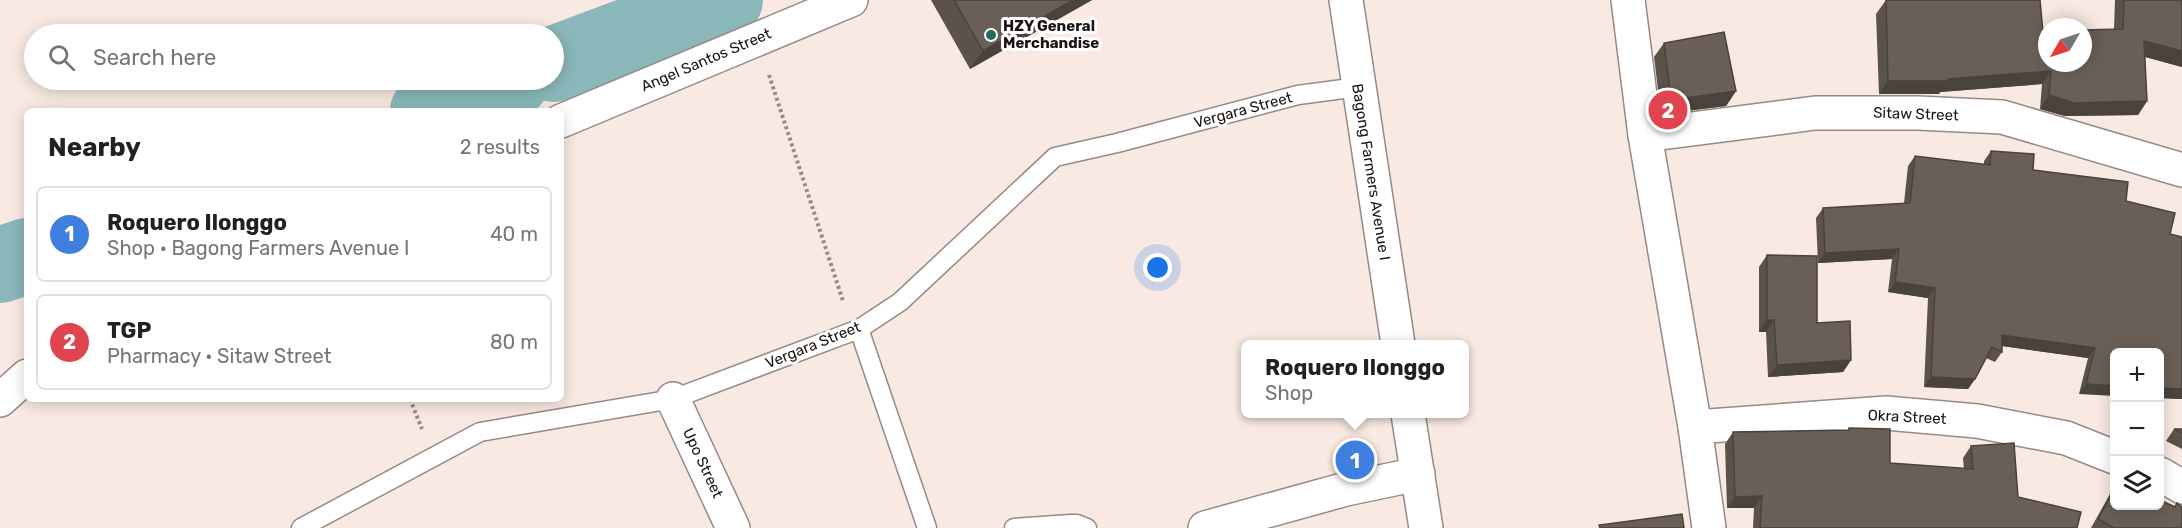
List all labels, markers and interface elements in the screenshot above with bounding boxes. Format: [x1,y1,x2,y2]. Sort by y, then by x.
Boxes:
place label: HZY General Merchandise [1003,17,1099,52]
north arrow [2038,18,2092,72]
search box [24,24,564,90]
street label: Angel Santos Street [638,24,774,96]
marker: HZY General Merchandise [984,28,998,42]
icon: search [45,41,78,74]
text: Search here [93,44,216,71]
street label: Bagong Farmers Avenue I [1348,82,1394,262]
street label: Vergara Street [1192,88,1294,132]
pin: 2 [1648,88,1688,132]
street label: Sitaw Street [1873,104,1959,124]
text: Nearby [48,132,141,163]
text: 2 results [460,135,540,159]
text: Roquero Ilonggo [107,209,287,236]
text: 1 [65,222,74,246]
text: 40 m [490,222,538,246]
text: Shop · Bagong Farmers Avenue I [107,236,410,260]
your location [1143,253,1172,282]
text: TGP [107,317,151,344]
street label: Vergara Street [763,318,863,372]
text: 2 [63,330,76,354]
text: 80 m [490,330,538,354]
popup [1241,340,1469,418]
text: Pharmacy · Sitaw Street [107,344,332,368]
map controls [2110,348,2164,510]
button: + [2110,348,2164,402]
text: Roquero Ilonggo [1265,354,1445,381]
text: Shop [1265,381,1313,405]
button: − [2110,402,2164,456]
street label: Okra Street [1867,406,1947,428]
street label: Upo Street [679,425,727,501]
pin: 1 [1336,438,1374,482]
button: layers [2110,456,2164,510]

